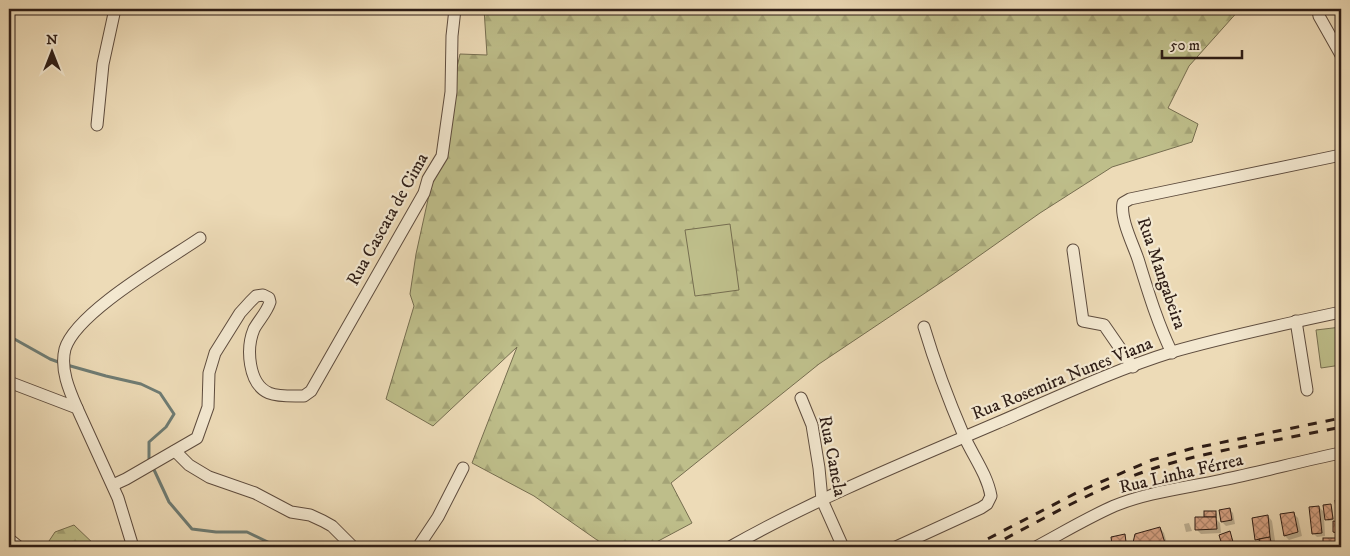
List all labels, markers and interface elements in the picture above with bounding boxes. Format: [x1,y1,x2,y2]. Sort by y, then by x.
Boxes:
north arrow [28,28,78,78]
scale bar [1162,28,1242,60]
text: N [46,31,58,49]
text: 50 m [1170,36,1200,55]
street label: Rua Cascata de Cima [342,149,434,290]
street label: Rua Mangabeira [1132,214,1191,333]
street label: Rua Rosemira Nunes Viana [969,332,1156,425]
street label: Rua Canela [813,414,851,499]
street label: Rua Linha Férrea [1117,449,1246,499]

